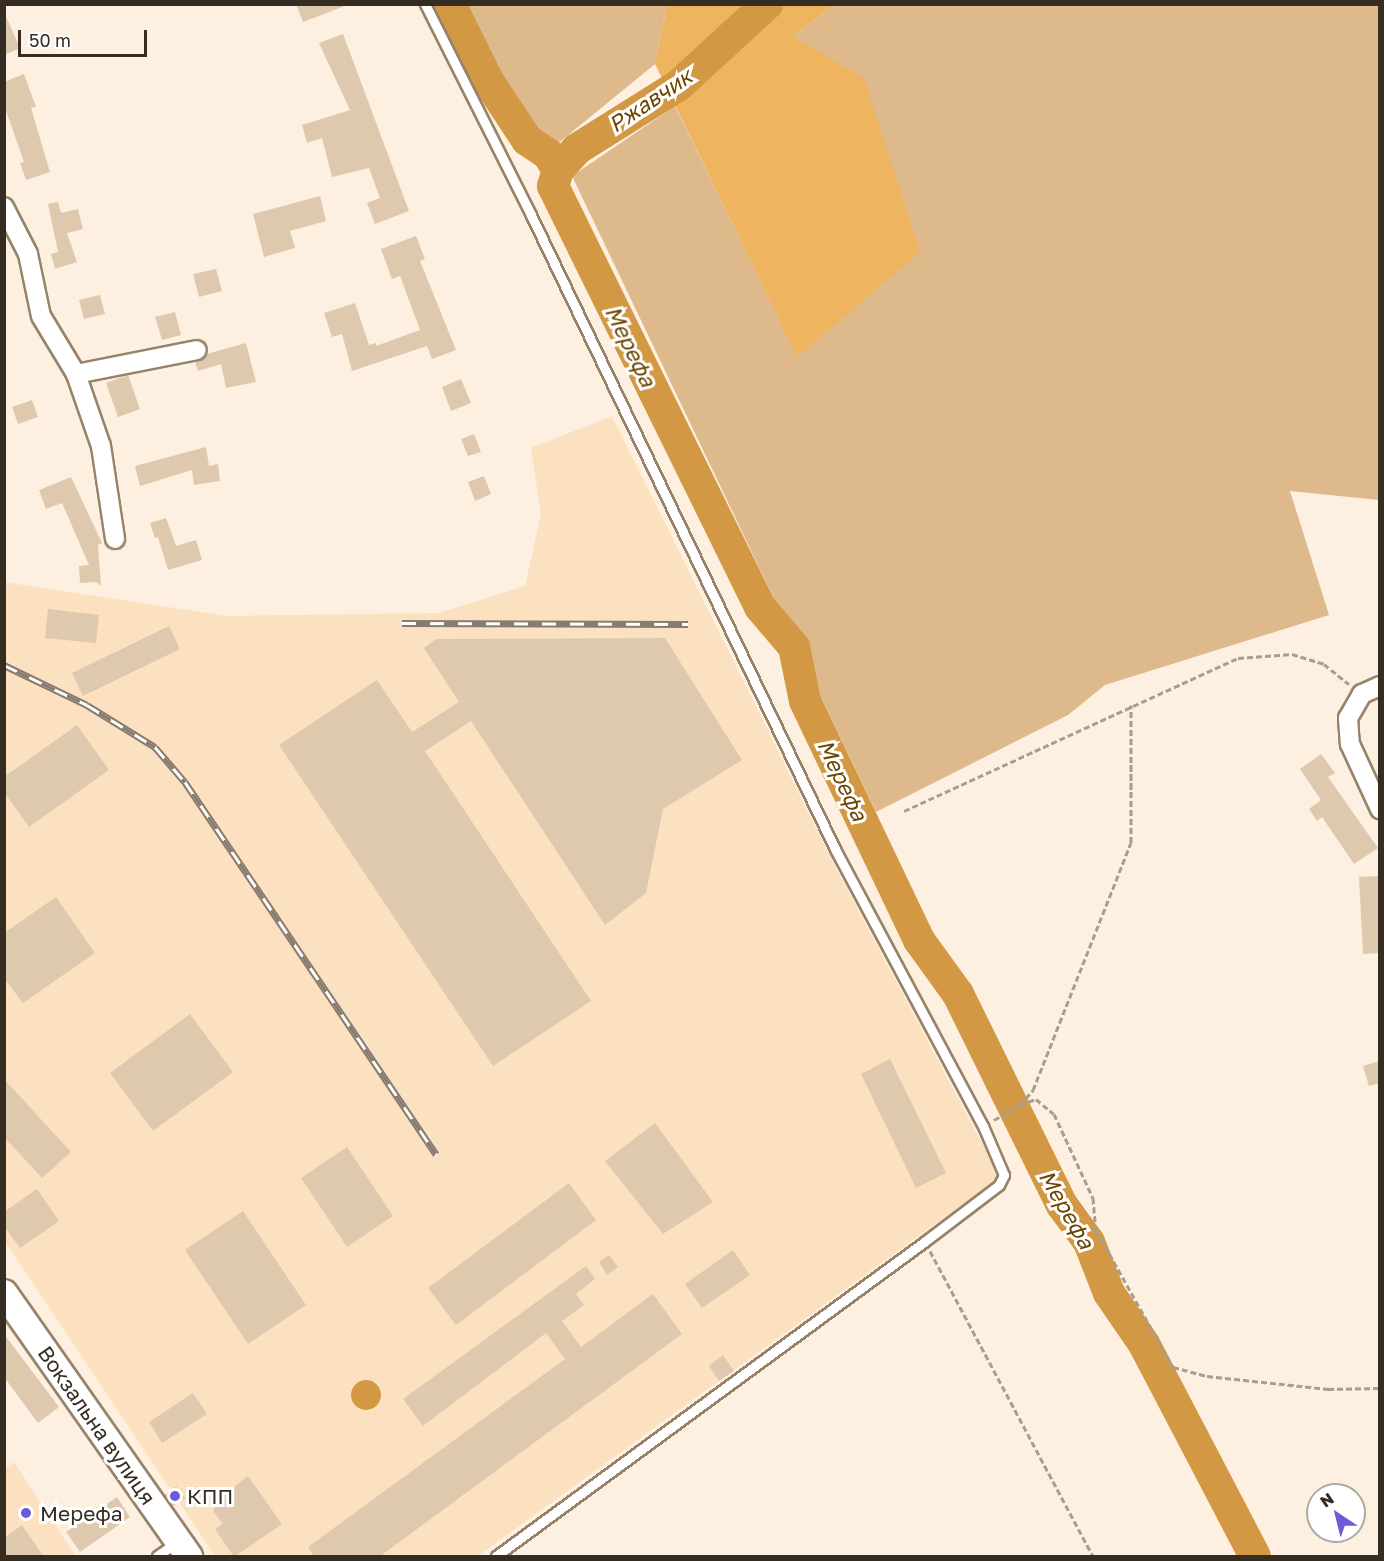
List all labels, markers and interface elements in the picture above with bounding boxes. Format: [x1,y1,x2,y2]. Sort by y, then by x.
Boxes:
scale bar [21,18,150,56]
text: 50 m [29,29,71,51]
water label: Ржавчик [603,62,697,138]
water label: Мерефа [600,301,662,391]
water label: Мерефа [813,735,873,825]
water label: Мерефа [1034,1165,1100,1253]
street label: Вокзальна вулиця [33,1341,161,1509]
place label: КПП [187,1483,233,1509]
north arrow [1306,1483,1366,1543]
text: N [1316,1488,1338,1512]
marker: КПП [168,1489,182,1503]
place label: Мерефа [40,1500,123,1526]
marker: Мерефа [17,1504,35,1522]

